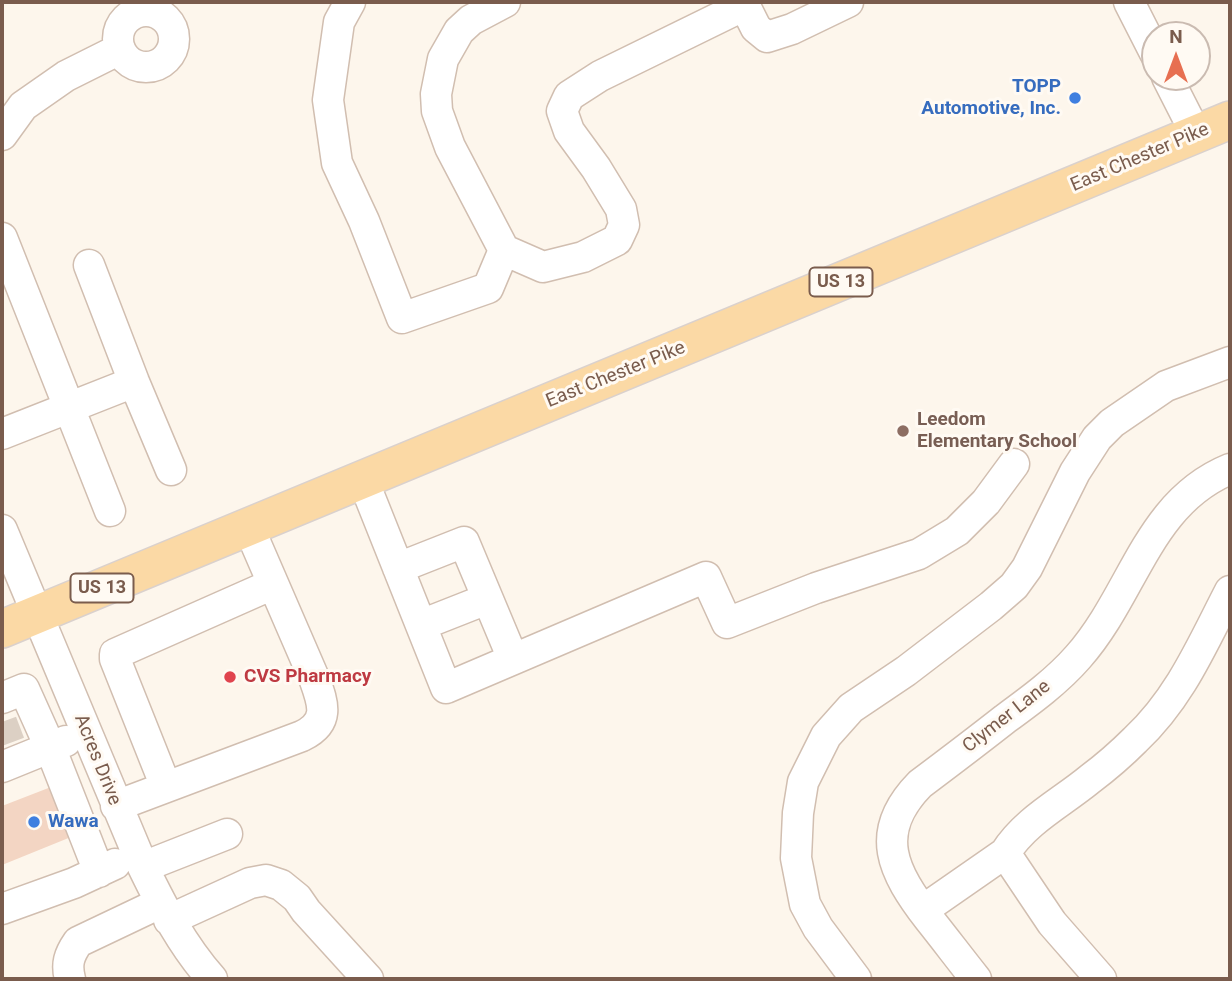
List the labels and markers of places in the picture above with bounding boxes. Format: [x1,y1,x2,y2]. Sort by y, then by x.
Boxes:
place label: TOPP Automotive, Inc. [921,76,1061,120]
marker: TOPP Automotive, Inc. [1067,90,1083,106]
place label: Leedom Elementary School [917,409,1077,453]
marker: Leedom Elementary School [895,423,911,439]
place label: CVS Pharmacy [244,666,371,688]
marker: CVS Pharmacy [222,669,238,685]
place label: Wawa [48,811,99,833]
marker: Wawa [26,814,42,830]

